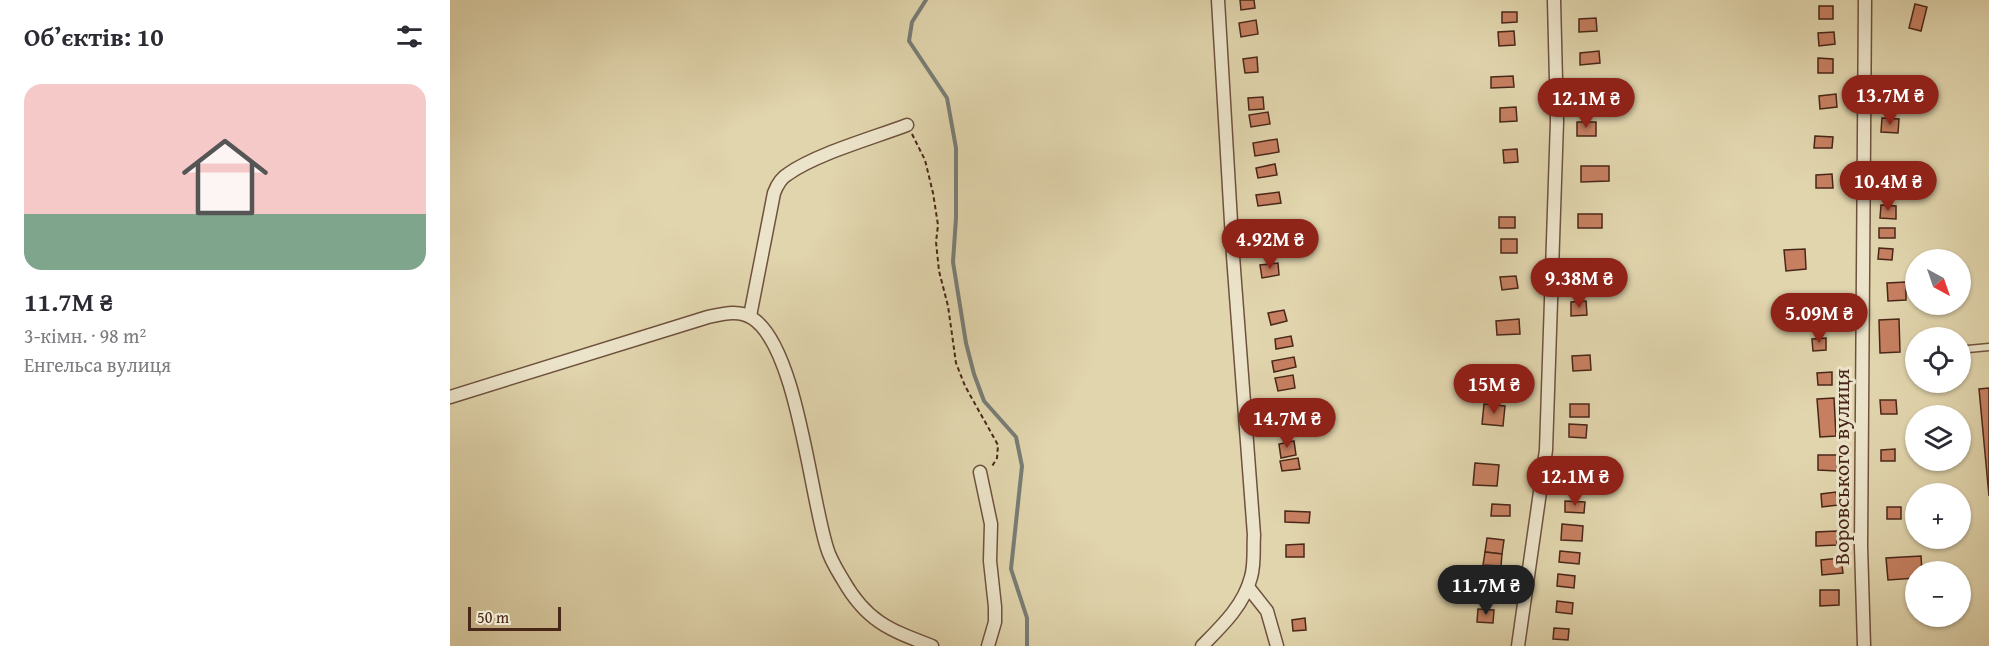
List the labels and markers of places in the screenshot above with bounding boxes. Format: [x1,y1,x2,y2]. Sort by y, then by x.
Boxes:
pin: 13.7M ₴ [1835,75,1945,126]
pin: 12.1M ₴ [1531,78,1641,129]
pin: 10.4M ₴ [1833,161,1943,212]
pin: 4.92M ₴ [1215,219,1325,270]
pin: 9.38M ₴ [1524,258,1634,309]
pin: 5.09M ₴ [1764,293,1874,344]
pin: 15M ₴ [1452,364,1536,415]
pin: 14.7M ₴ [1232,398,1342,449]
pin: 12.1M ₴ [1520,456,1630,507]
pin: 11.7M ₴ [1431,565,1541,616]

